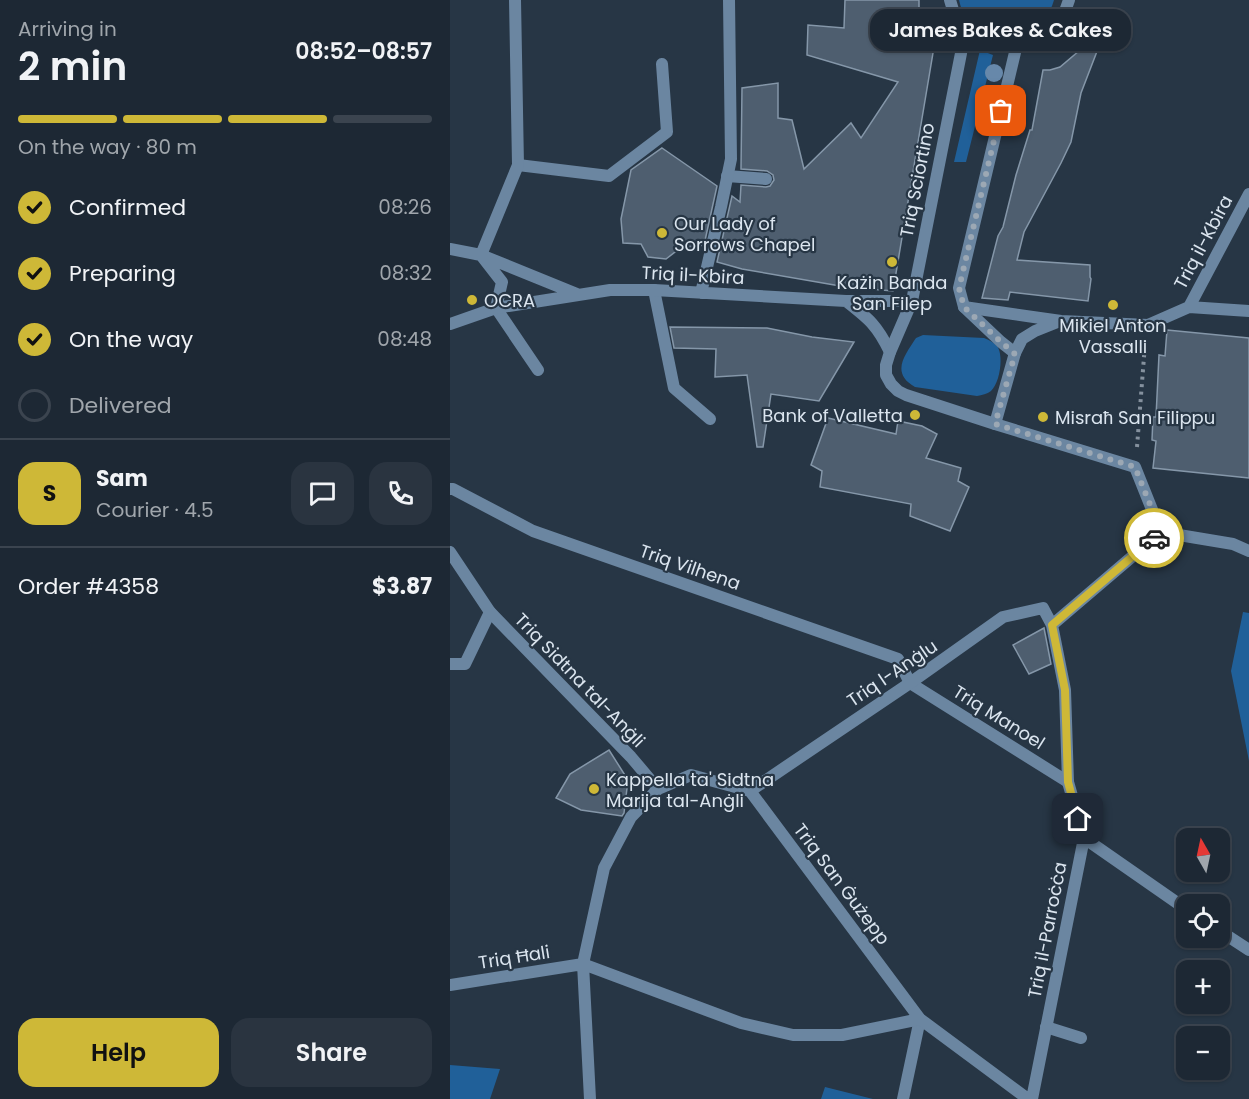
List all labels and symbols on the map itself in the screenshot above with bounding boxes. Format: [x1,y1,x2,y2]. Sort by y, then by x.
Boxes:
callout: James Bakes & Cakes [870,9,1132,51]
pin [975,85,1026,136]
street label: Triq Sciortino [894,121,940,239]
street label: Triq il-Kbira [1168,191,1238,293]
place label: Our Lady of Sorrows Chapel [674,211,815,257]
marker: Our Lady of Sorrows Chapel [655,226,669,240]
marker: Każin Banda San Filep [885,255,899,269]
street label: Triq il-Kbira [641,260,745,290]
place label: Każin Banda San Filep [837,270,947,316]
place label: OCRA [484,288,535,313]
marker: OCRA [465,293,479,307]
marker: Mikiel Anton Vassalli [1106,298,1120,312]
place label: Mikiel Anton Vassalli [1059,313,1167,359]
place label: Bank of Valletta [762,403,903,428]
place label: Misraħ San Filippu [1055,405,1215,430]
marker: Bank of Valletta [908,408,922,422]
marker: Misraħ San Filippu [1036,410,1050,424]
courier [1124,508,1184,568]
street label: Triq Vilhena [636,538,744,596]
street label: Triq Sidtna tal-Anġli [509,607,651,753]
street label: Triq l-Anġlu [842,634,942,712]
street label: Triq Manoel [948,679,1050,755]
place label: Kappella ta' Sidtna Marija tal-Anġli [606,767,774,813]
marker: Kappella ta' Sidtna Marija tal-Anġli [587,782,601,796]
pin [1052,793,1103,844]
street label: Triq San Ġużepp [788,818,896,950]
north arrow [1176,828,1230,882]
street label: Triq il-Parroċċa [1022,860,1072,1000]
street label: Triq Ħali [477,939,551,975]

